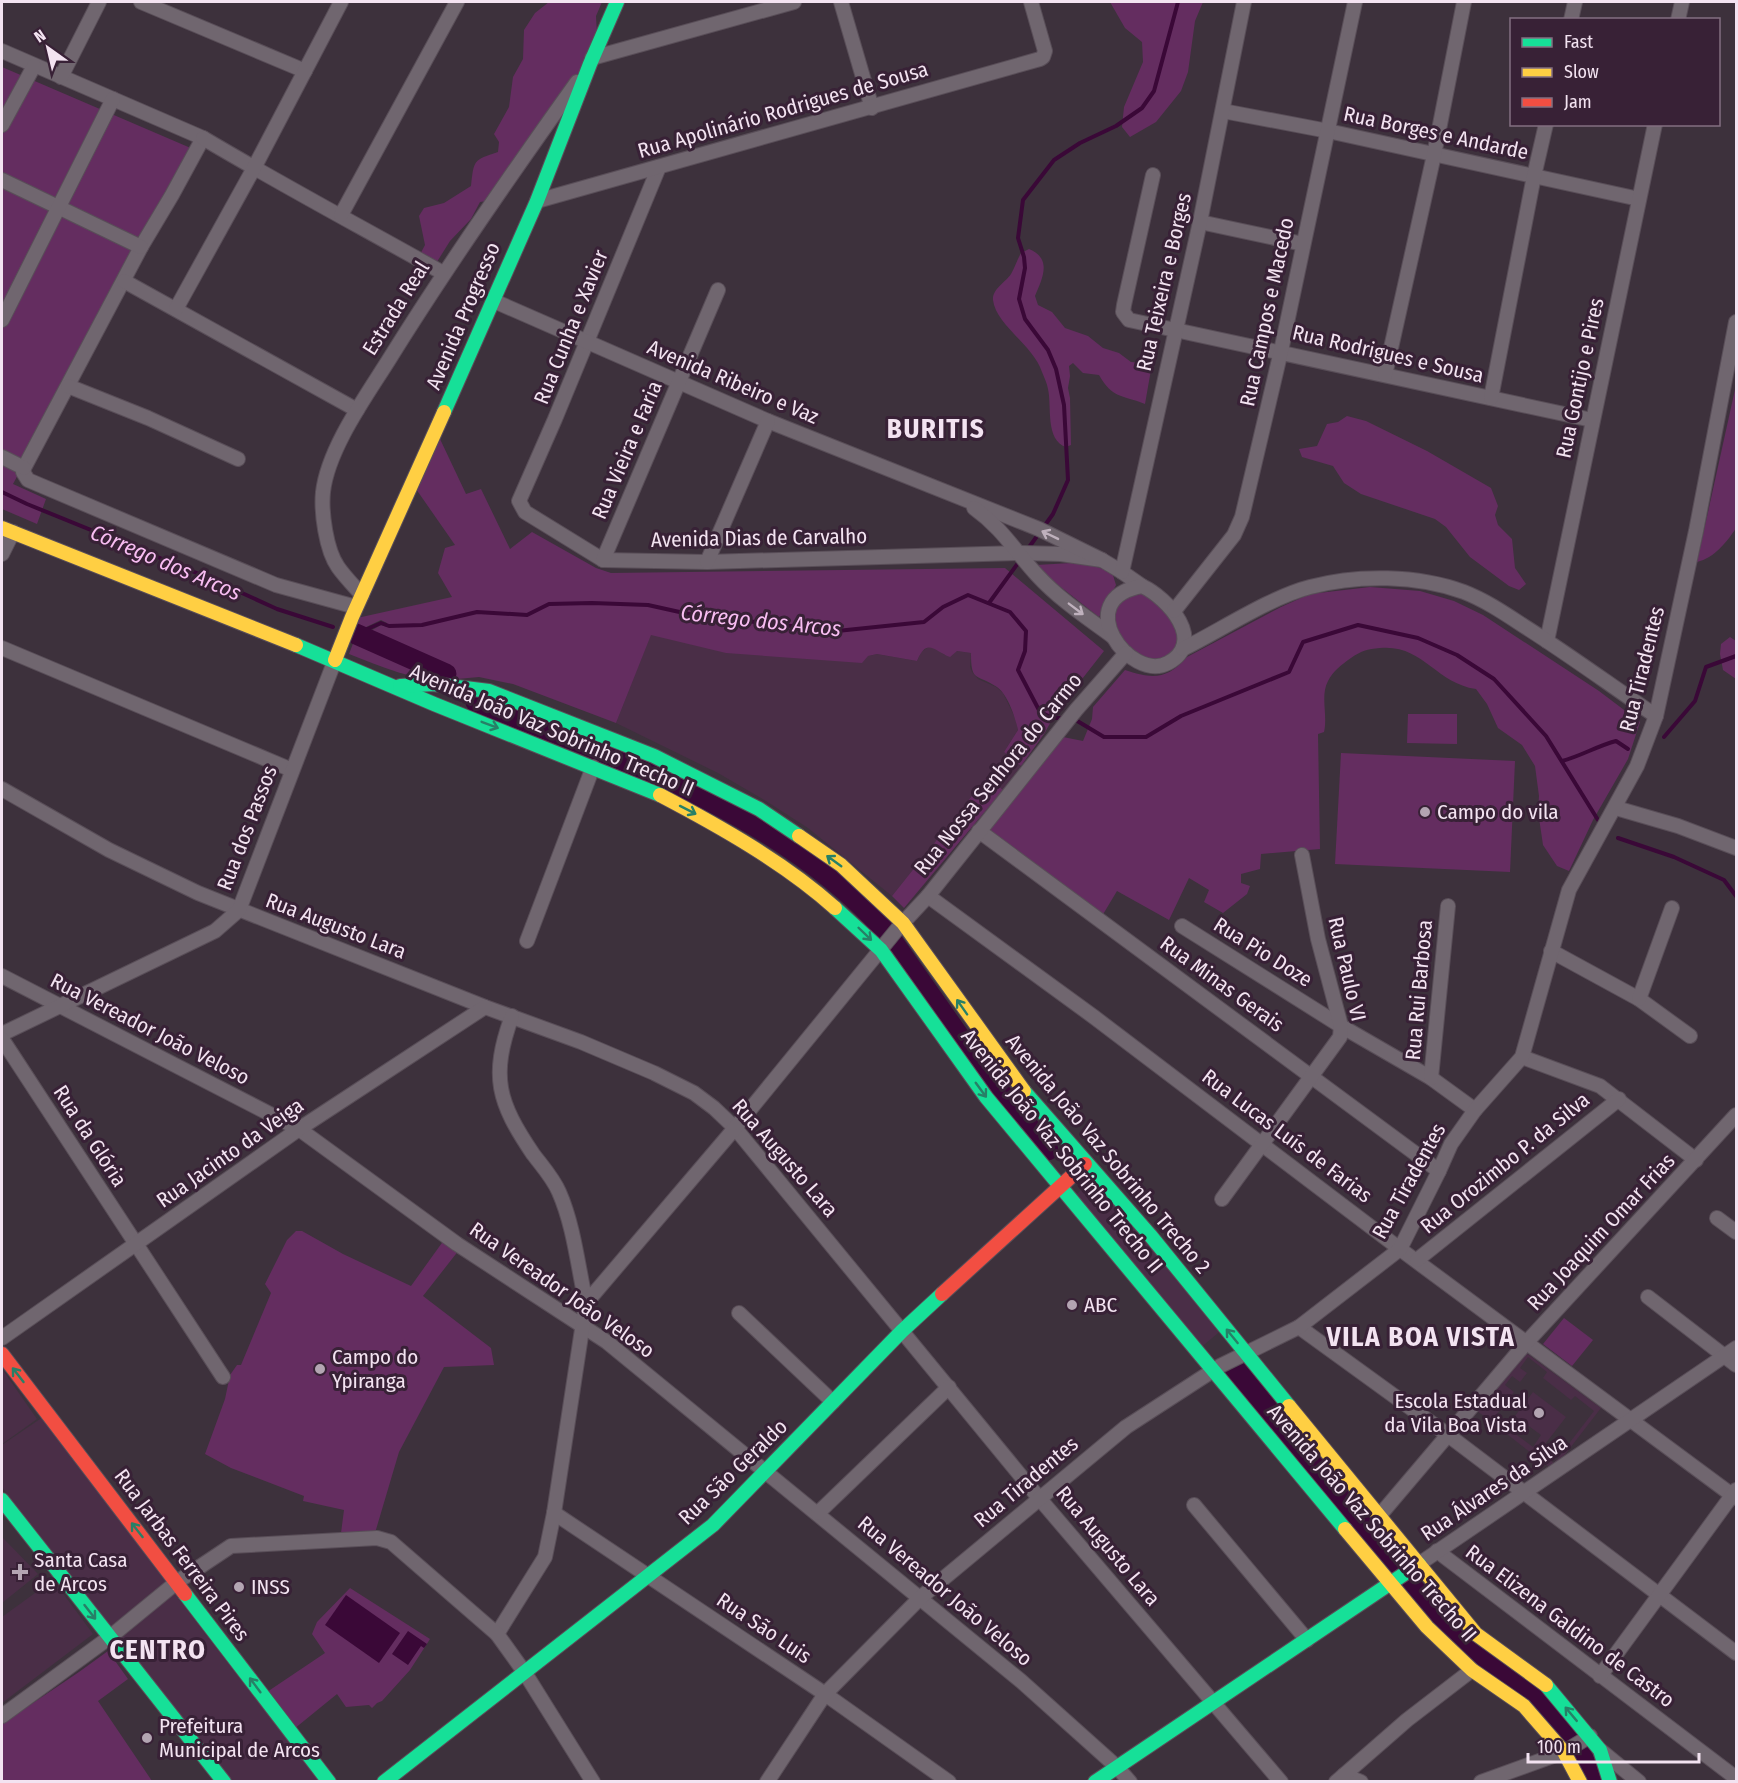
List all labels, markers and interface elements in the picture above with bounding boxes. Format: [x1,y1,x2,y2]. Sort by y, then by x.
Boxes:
north arrow [18,18,78,78]
legend [1510,18,1720,126]
text: N [31,25,49,47]
text: Fast [1564,31,1593,53]
street label: Rua Apolinário Rodrigues de Sousa [635,56,931,164]
text: Slow [1564,61,1599,83]
text: Jam [1564,91,1592,113]
street label: Rua Borges e Andarde [1341,101,1531,165]
street label: Rua Teixeira e Borges [1131,190,1197,374]
street label: Rua Campos e Macedo [1234,215,1300,409]
street label: Avenida Progresso [420,238,506,394]
street label: Rua Cunha e Xavier [528,245,614,408]
street label: Estrada Real [357,256,435,360]
street label: Rua Gontijo e Pires [1550,296,1610,460]
street label: Rua Rodrigues e Sousa [1290,319,1486,389]
street label: Avenida Ribeiro e Vaz [643,334,823,430]
street label: Rua Vieira e Faria [586,377,668,523]
district label: BURITIS [887,413,985,445]
water label: Córrego dos Arcos [86,519,245,606]
street label: Avenida Dias de Carvalho [651,523,867,553]
one-way arrow [1041,528,1059,540]
water label: Córrego dos Arcos [679,599,842,642]
one-way arrow [1067,603,1083,616]
street label: Rua Tiradentes [1614,604,1670,734]
street label: Avenida João Vaz Sobrinho Trecho II [406,658,698,802]
street label: Rua Nossa Senhora do Carmo [908,668,1088,880]
one-way arrow [480,721,499,732]
street label: Rua dos Passos [211,762,283,894]
place label: Campo do vila [1437,799,1559,825]
one-way arrow [679,805,697,816]
marker: Campo do vila [1418,805,1432,819]
one-way arrow [827,855,843,867]
street label: Rua Augusto Lara [262,887,410,965]
street label: Rua Pio Doze [1209,911,1317,993]
street label: Rua Paulo VI [1322,914,1372,1024]
street label: Rua Rui Barbosa [1400,919,1438,1061]
one-way arrow [857,927,872,941]
street label: Rua Minas Gerais [1155,930,1289,1038]
street label: Rua Vereador João Veloso [46,968,254,1090]
one-way arrow [956,999,968,1015]
street label: Avenida João Vaz Sobrinho Trecho II [955,1024,1169,1278]
street label: Avenida João Vaz Sobrinho Trecho 2 [1000,1029,1216,1279]
street label: Rua Lucas Luís de Farias [1197,1064,1377,1208]
street label: Rua da Glória [48,1080,132,1192]
one-way arrow [975,1081,987,1097]
street label: Rua Orozimbo P. da Silva [1415,1087,1595,1239]
street label: Rua Jacinto da Veiga [151,1093,309,1213]
street label: Rua Augusto Lara [727,1094,843,1222]
street label: Rua Tiradentes [1367,1119,1451,1243]
street label: Rua Joaquim Omar Frias [1522,1148,1681,1316]
street label: Rua Vereador João Veloso [464,1216,660,1364]
place label: ABC [1084,1292,1118,1318]
marker: ABC [1065,1298,1079,1312]
district label: VILA BOA VISTA [1326,1321,1515,1353]
one-way arrow [1226,1328,1239,1344]
place label: Campo do Ypiranga [332,1344,418,1394]
marker: Campo do Ypiranga [313,1362,327,1376]
one-way arrow [11,1368,24,1384]
place label: Escola Estadual da Vila Boa Vista [1384,1388,1527,1438]
street label: Avenida João Vaz Sobrinho Trecho II [1262,1399,1482,1647]
marker: Escola Estadual da Vila Boa Vista [1532,1406,1546,1420]
street label: Rua São Geraldo [673,1414,793,1530]
street label: Rua Álvares da Silva [1416,1429,1572,1547]
street label: Rua Tiradentes [969,1431,1083,1533]
street label: Rua Jarbas Ferreira Pires [109,1464,255,1646]
street label: Rua Augusto Lara [1050,1481,1166,1611]
street label: Rua Vereador João Veloso [852,1510,1038,1672]
one-way arrow [130,1522,143,1538]
street label: Rua Elizena Galdino de Castro [1460,1539,1680,1713]
place label: Santa Casa de Arcos [34,1547,127,1597]
marker: Santa Casa de Arcos [11,1563,29,1581]
place label: INSS [251,1574,290,1600]
marker: INSS [232,1580,246,1594]
street label: Rua São Luis [712,1587,816,1669]
one-way arrow [84,1604,97,1620]
district label: CENTRO [109,1634,207,1666]
one-way arrow [249,1677,262,1693]
one-way arrow [1565,1706,1578,1722]
place label: Prefeitura Municipal de Arcos [159,1713,320,1763]
scale bar [1528,1726,1699,1764]
marker: Prefeitura Municipal de Arcos [140,1731,154,1745]
text: 100 m [1537,1736,1581,1758]

